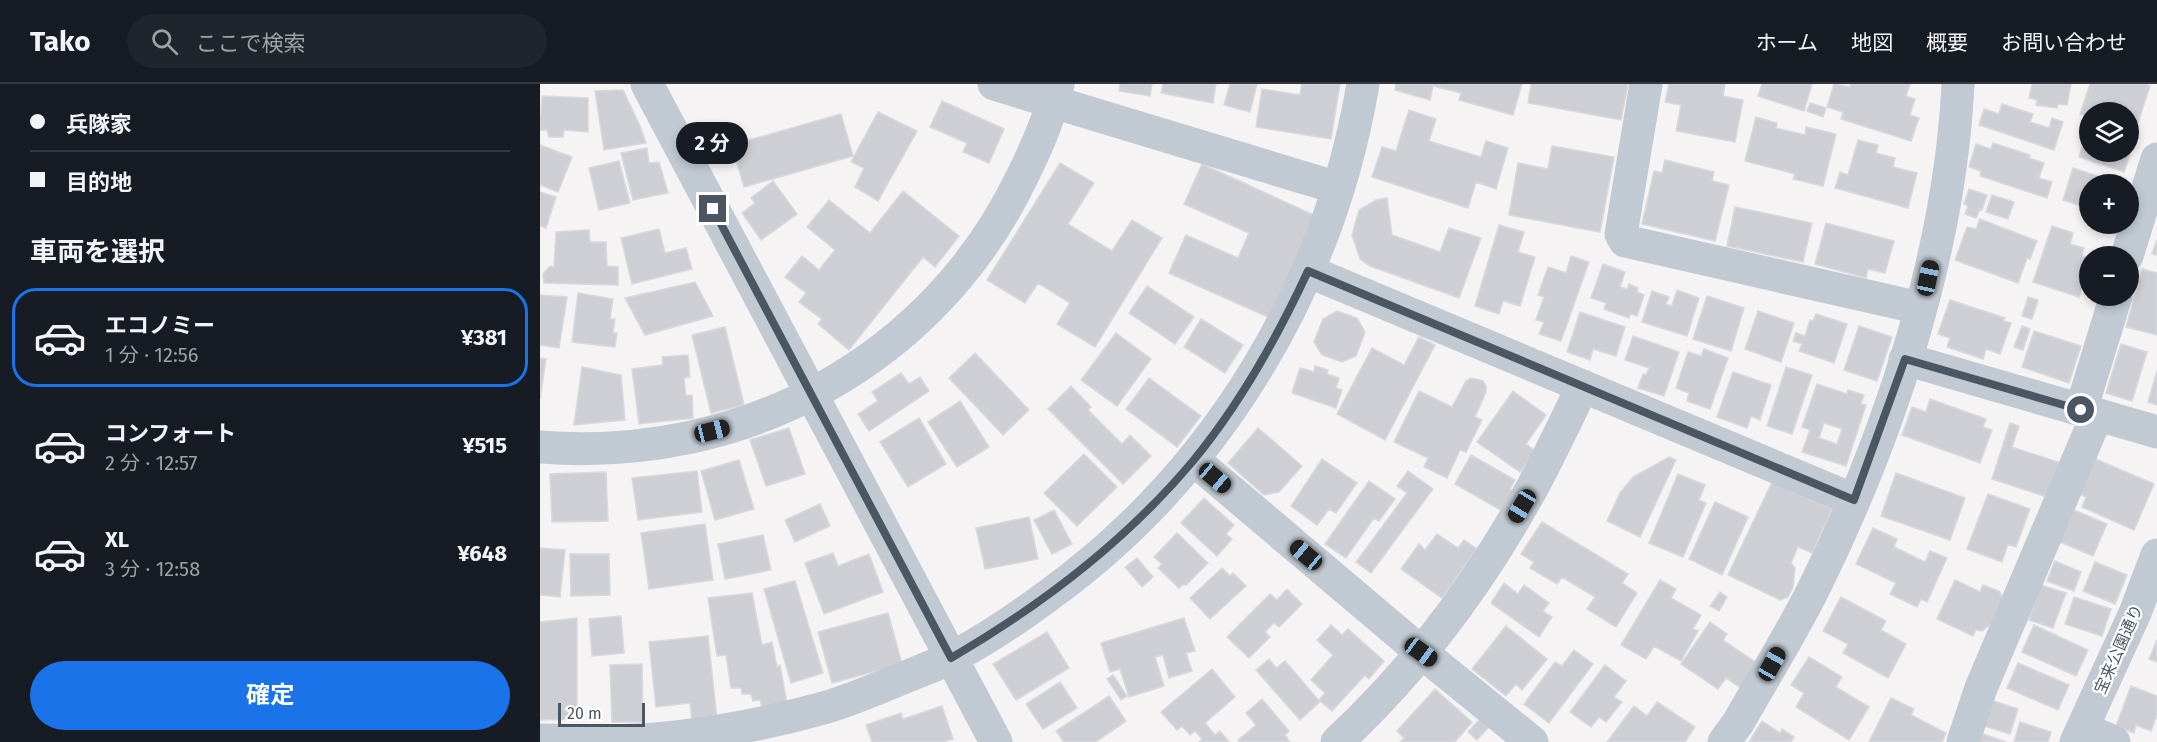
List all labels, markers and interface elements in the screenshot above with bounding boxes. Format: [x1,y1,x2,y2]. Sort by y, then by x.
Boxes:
search box [127,14,547,68]
text: Tako [30,25,91,58]
icon: search [148,25,181,58]
text: ここで検索 [196,30,306,57]
text: ホーム [1756,30,1818,56]
text: 地図 [1851,30,1893,56]
text: 概要 [1926,30,1968,56]
text: お問い合わせ [2001,30,2127,56]
map controls [2079,102,2139,306]
button: layers [2079,102,2139,162]
text: 兵隊家 [66,111,132,138]
callout: 2 分 [677,122,749,164]
text: 2 分 [694,131,730,155]
text: 目的地 [66,169,132,196]
button: + [2079,174,2139,234]
route end [699,195,726,222]
text: 車両を選択 [30,236,165,268]
button: − [2079,246,2139,306]
car [1915,259,1941,297]
icon: car [33,311,87,365]
text: エコノミー [105,312,215,339]
text: ¥381 [461,324,507,351]
text: 1 分 · 12:56 [105,343,198,367]
route start [2067,396,2094,423]
car [692,418,732,444]
icon: car [33,419,87,473]
text: コンフォート [105,420,236,447]
text: ¥515 [462,432,507,459]
text: 2 分 · 12:57 [105,451,197,475]
car [1195,460,1235,496]
car [1505,486,1539,526]
text: XL [105,526,129,553]
icon: car [33,527,87,581]
car [1286,537,1326,573]
text: ¥648 [458,540,507,567]
text: 3 分 · 12:58 [105,557,200,581]
street label: 宝来公園通り [2090,601,2147,697]
car [1401,634,1441,670]
car [1755,644,1789,684]
button: 確定 [30,661,510,730]
scale bar [558,700,645,728]
text: 20 m [567,704,602,723]

